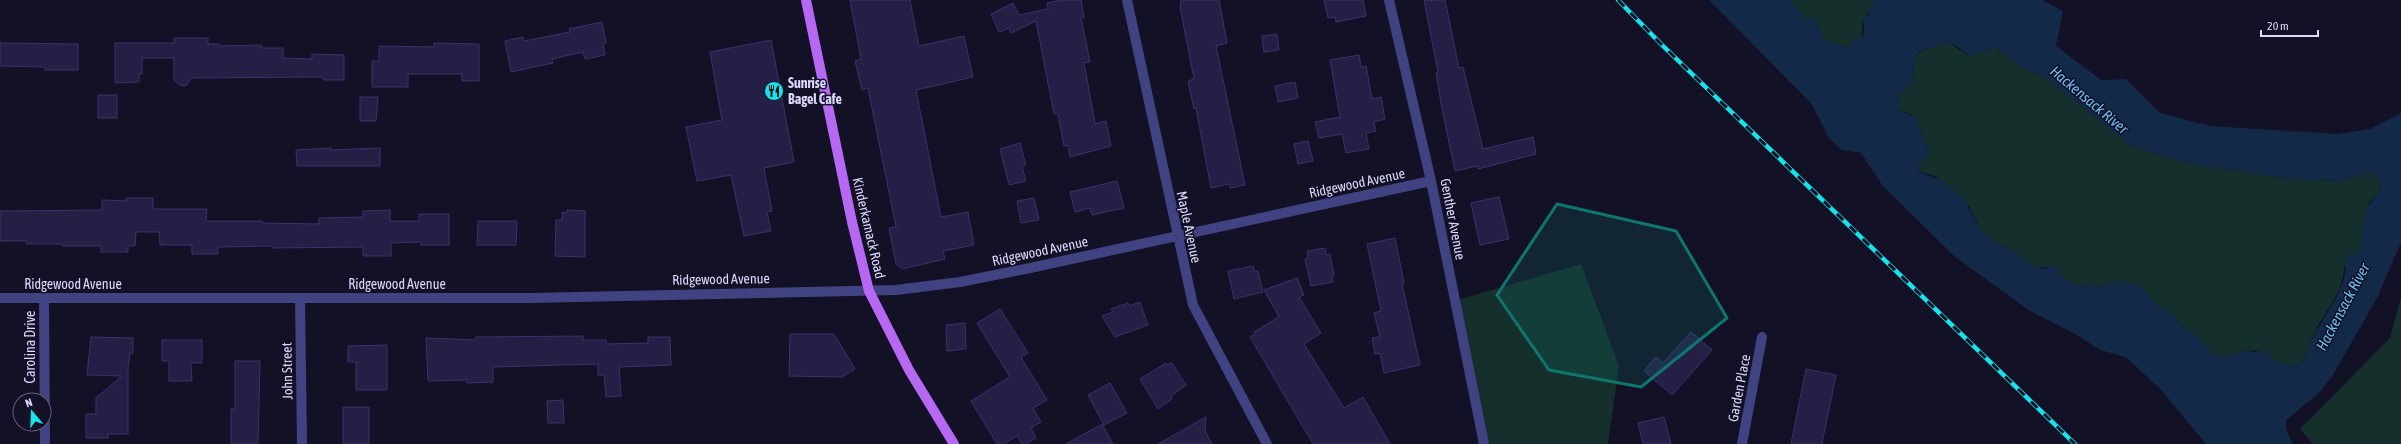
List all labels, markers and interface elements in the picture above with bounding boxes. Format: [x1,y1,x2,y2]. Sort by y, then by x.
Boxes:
scale bar [2261,12,2318,38]
text: 20 m [2267,19,2289,33]
water label: Hackensack River [2047,62,2132,137]
place label: Sunrise Bagel Cafe [788,75,842,107]
restaurant icon: Sunrise Bagel Cafe [763,80,785,102]
street label: Ridgewood Avenue [1308,165,1406,201]
street label: Kinderkamack Road [850,176,888,280]
street label: Genther Avenue [1437,177,1469,261]
street label: Maple Avenue [1174,190,1204,264]
street label: Ridgewood Avenue [991,233,1089,269]
water label: Hackensack River [2312,260,2373,353]
street label: Ridgewood Avenue [672,270,770,288]
street label: Ridgewood Avenue [24,276,122,292]
street label: Ridgewood Avenue [348,276,446,292]
street label: Carolina Drive [22,311,38,383]
street label: John Street [279,342,295,400]
street label: Garden Place [1725,353,1753,423]
north arrow [12,392,52,432]
text: N [24,396,34,409]

